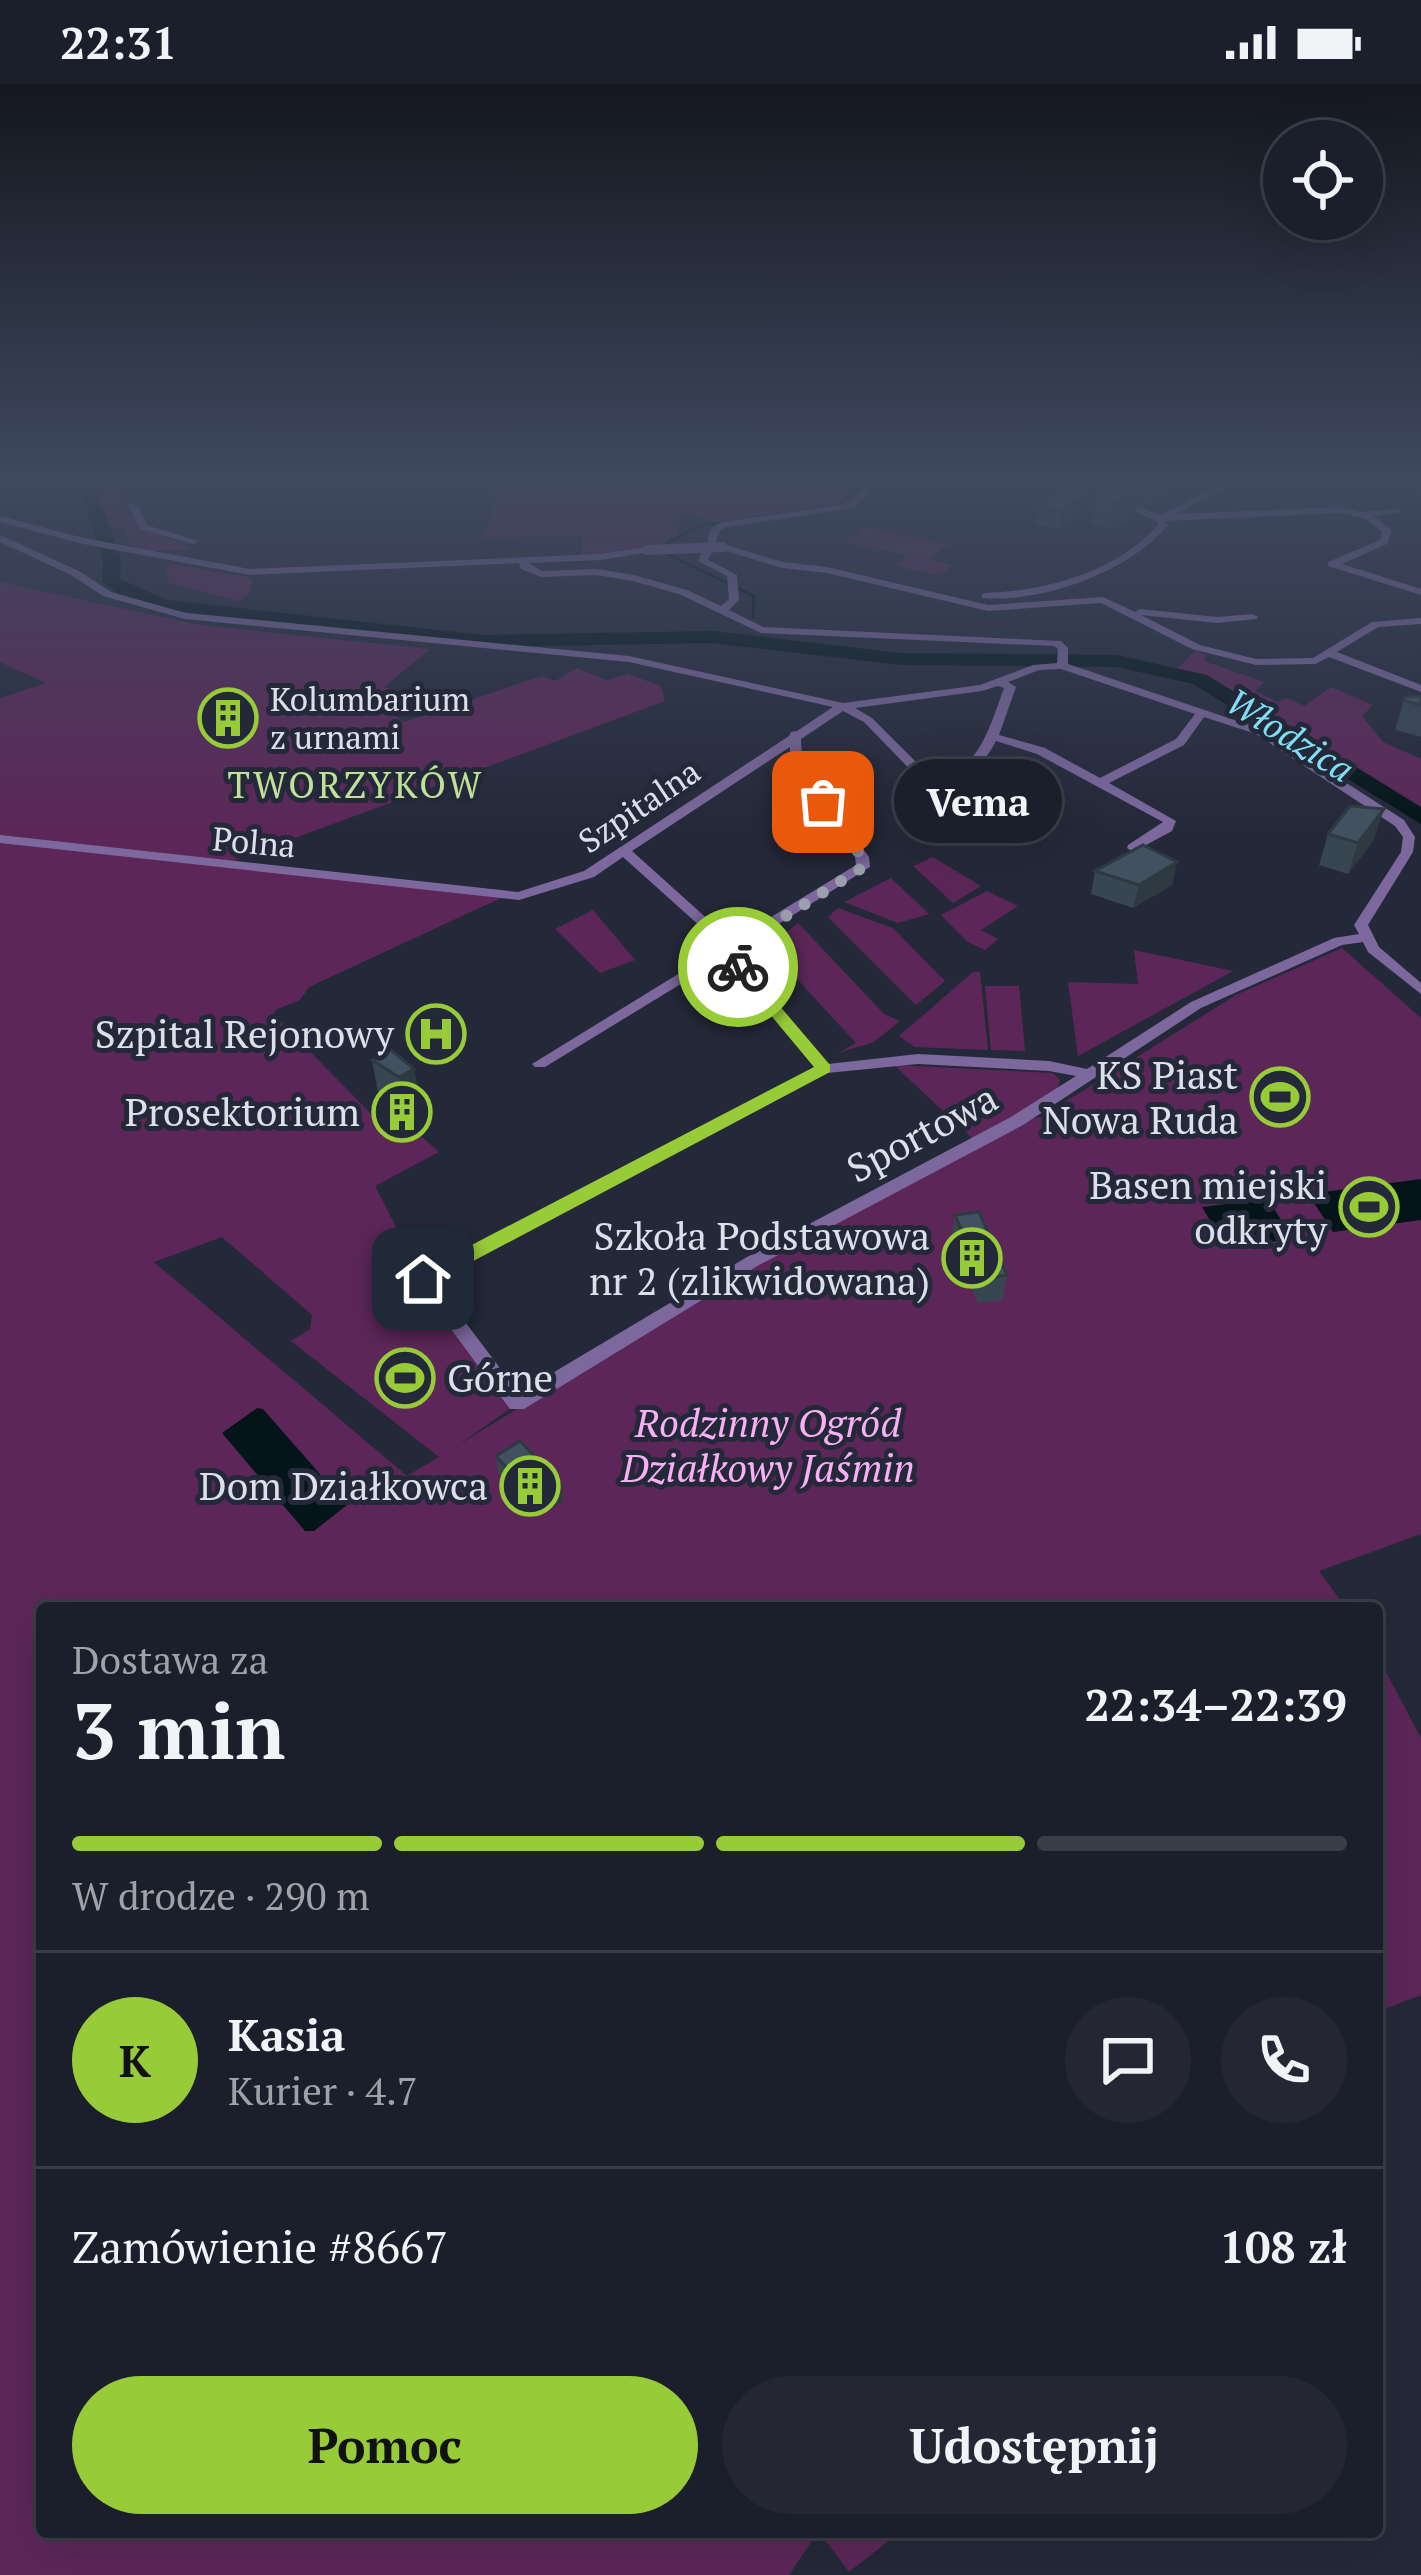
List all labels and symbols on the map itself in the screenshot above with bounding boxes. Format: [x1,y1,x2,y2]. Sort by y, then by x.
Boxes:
place label: Kolumbarium z urnami [270,677,470,758]
water label: Włodzica [1218,677,1363,792]
building icon: Kolumbarium z urnami [197,687,259,749]
street label: Szpitalna [570,749,708,862]
pin [772,751,874,853]
callout: Vema [895,760,1063,844]
district label: TWORZYKÓW [228,761,484,808]
street label: Polna [211,816,297,867]
courier [678,907,798,1027]
hospital icon: Szpital Rejonowy [405,1003,467,1065]
place label: Szpital Rejonowy [95,1007,395,1059]
place label: KS Piast Nowa Ruda [1042,1048,1238,1145]
sports icon: KS Piast Nowa Ruda [1249,1066,1311,1128]
street label: Sportowa [837,1071,1006,1193]
building icon: Prosektorium [371,1081,433,1143]
place label: Prosektorium [125,1085,360,1137]
place label: Basen miejski odkryty [1089,1158,1328,1255]
sports icon: Basen miejski odkryty [1338,1176,1400,1238]
place label: Szkoła Podstawowa nr 2 (zlikwidowana) [589,1209,930,1306]
building icon: Szkoła Podstawowa nr 2 (zlikwidowana) [941,1227,1003,1289]
pin [372,1228,474,1330]
sports icon: Górne [374,1347,436,1409]
place label: Górne [447,1351,553,1403]
park label: Rodzinny Ogród Działkowy Jaśmin [620,1396,915,1493]
building icon: Dom Działkowca [499,1455,561,1517]
place label: Dom Działkowca [199,1459,488,1511]

